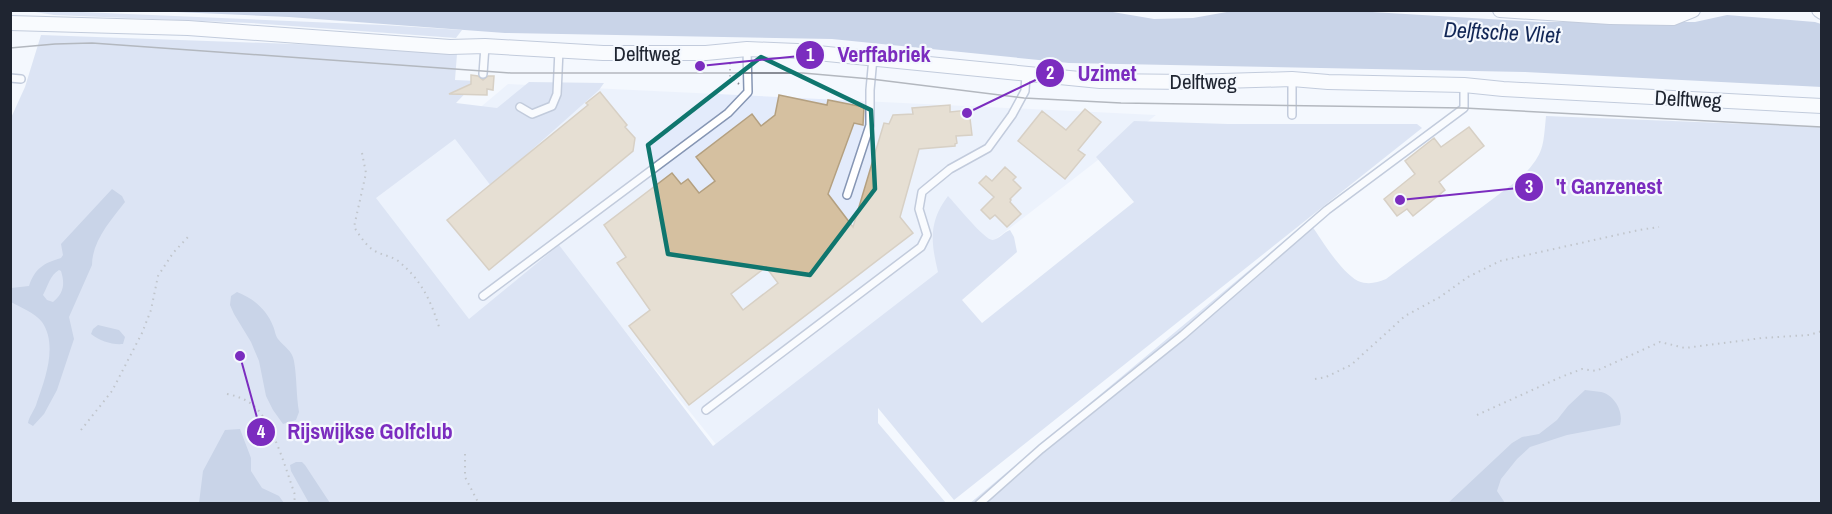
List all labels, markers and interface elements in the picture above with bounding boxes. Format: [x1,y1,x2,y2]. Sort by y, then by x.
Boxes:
water label: Delftsche Vliet [1443,14,1562,50]
callout: Verffabriek [795,35,942,75]
street label: Delftweg [614,39,681,68]
text: Verffabriek [838,39,931,69]
text: 1 [806,42,815,67]
callout: Uzimet [1035,53,1148,93]
text: Uzimet [1077,58,1137,88]
text: 2 [1046,60,1054,85]
street label: Delftweg [1170,67,1237,96]
street label: Delftweg [1654,83,1723,115]
callout: 't Ganzenest [1514,167,1674,207]
text: 't Ganzenest [1556,171,1662,201]
text: 3 [1525,174,1533,199]
callout: Rijswijkse Golfclub [246,412,465,452]
text: Rijswijkse Golfclub [287,416,453,446]
text: 4 [257,419,266,444]

